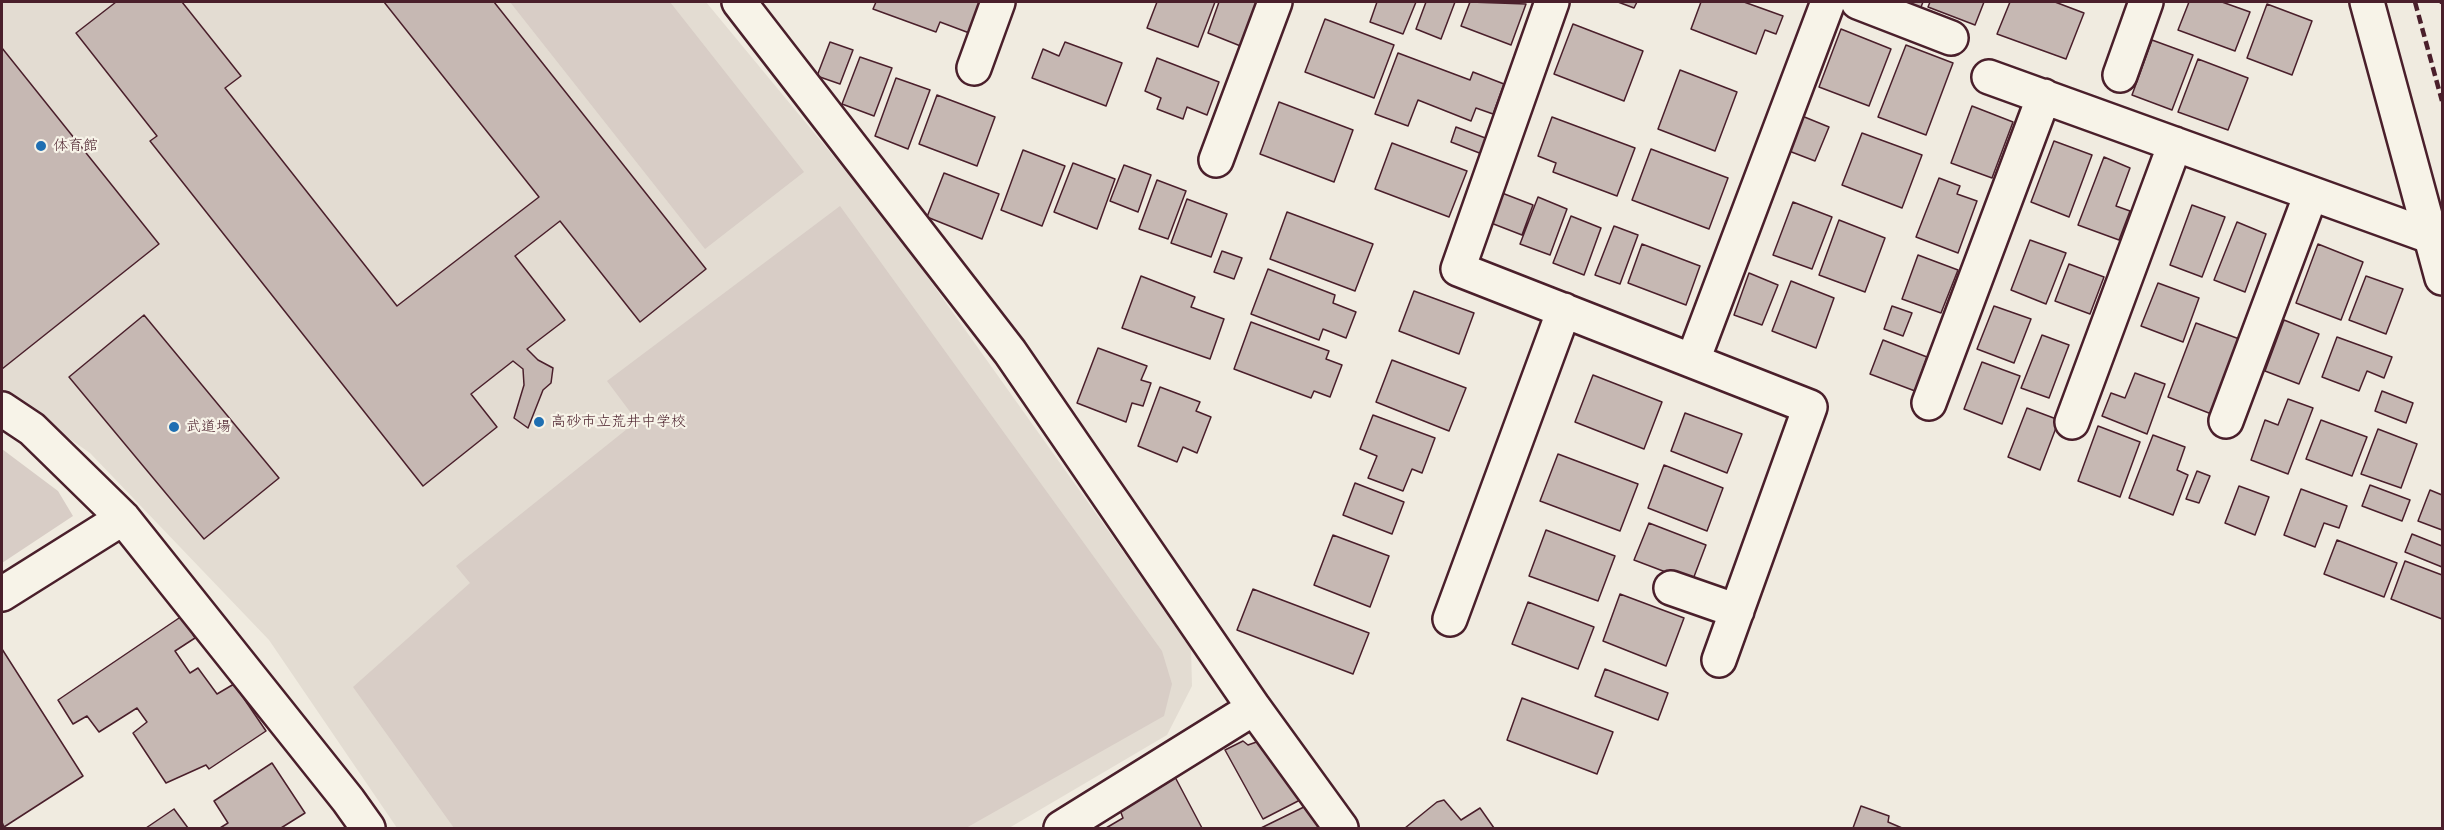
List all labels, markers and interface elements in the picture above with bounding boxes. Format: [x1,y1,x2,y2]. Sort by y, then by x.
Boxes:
place label: 体育館 [53,137,98,155]
marker: 体育館 [34,139,48,153]
place label: 高砂市立荒井中学校 [551,413,686,431]
marker: 高砂市立荒井中学校 [532,415,546,429]
place label: 武道場 [186,418,231,436]
marker: 武道場 [167,420,181,434]

